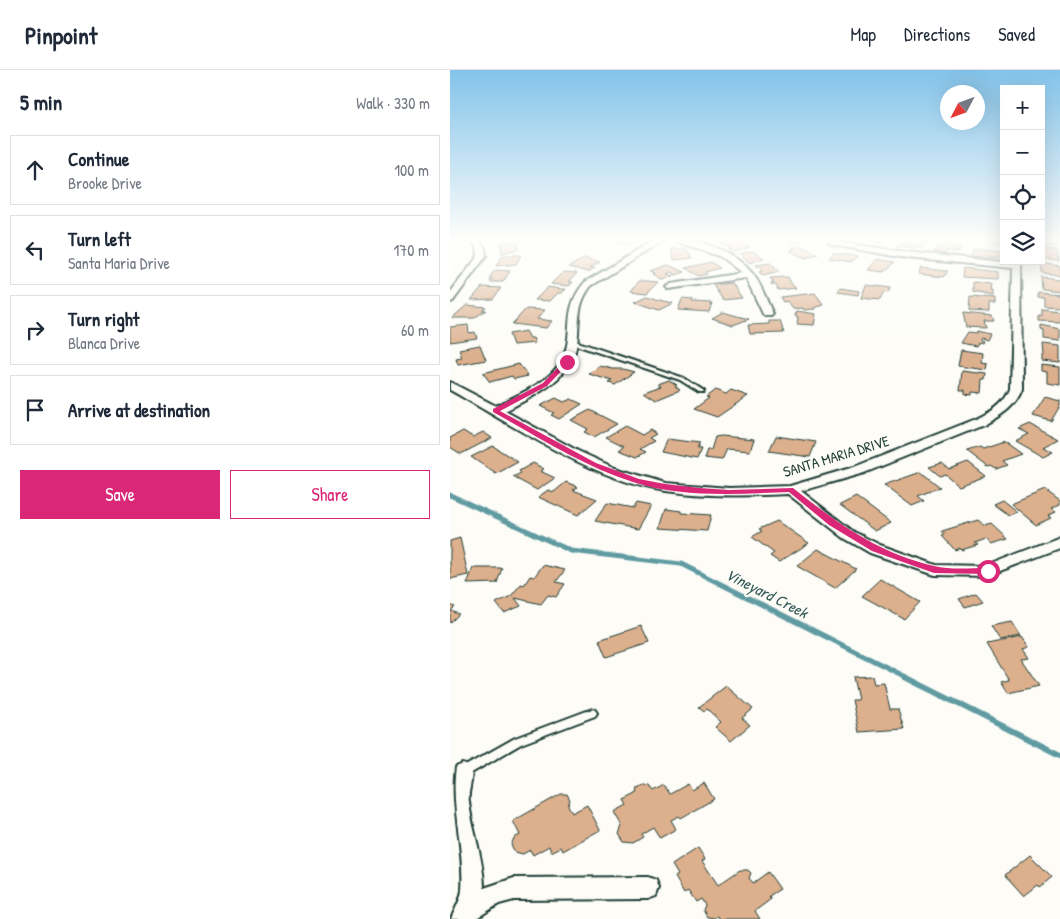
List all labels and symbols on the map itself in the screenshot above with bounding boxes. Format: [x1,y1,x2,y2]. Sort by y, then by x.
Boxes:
north arrow [940,85,985,130]
route end [556,351,579,374]
street label: SANTA MARIA DRIVE [780,430,892,482]
route start [977,560,1000,583]
water label: Vineyard Creek [722,563,813,624]

